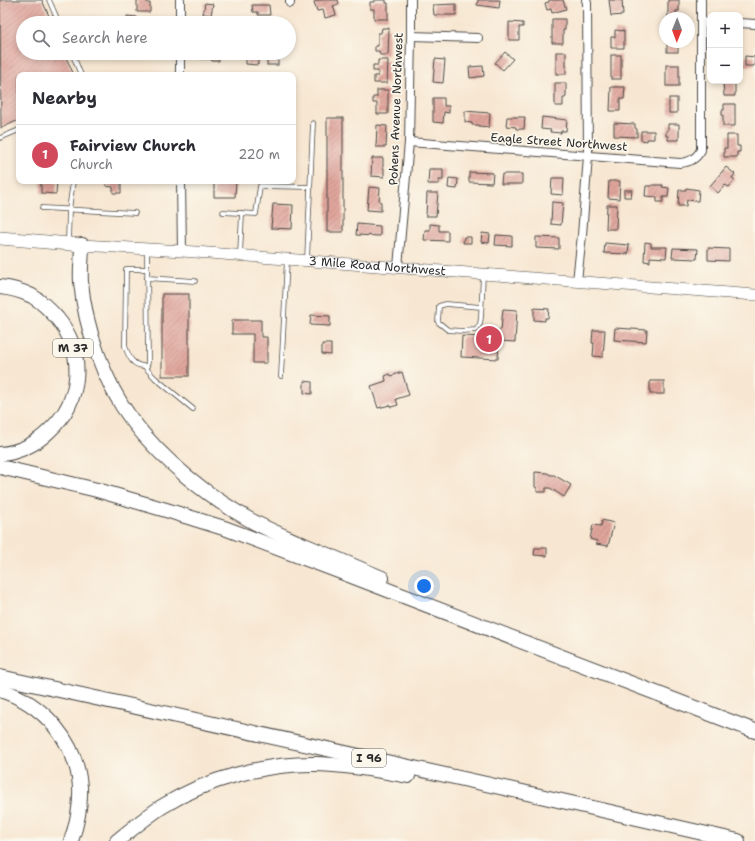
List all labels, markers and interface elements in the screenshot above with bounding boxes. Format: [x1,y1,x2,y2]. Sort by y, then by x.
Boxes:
north arrow [659,12,695,48]
map controls [707,12,743,84]
button: + [707,12,743,48]
search box [16,16,296,60]
icon: search [30,27,52,49]
text: Search here [62,28,148,48]
street label: Pohens Avenue Northwest [385,32,407,186]
button: − [707,48,743,84]
text: Nearby [32,87,97,109]
street label: Eagle Street Northwest [490,129,628,155]
text: Fairview Church [70,136,196,156]
text: 1 [42,146,48,163]
text: 220 m [238,146,280,163]
text: Church [70,156,113,173]
street label: 3 Mile Road Northwest [308,253,446,279]
pin: 1 [476,324,502,354]
road number: M 37 [53,339,93,357]
your location [414,576,434,596]
road number: I 96 [352,749,386,767]

